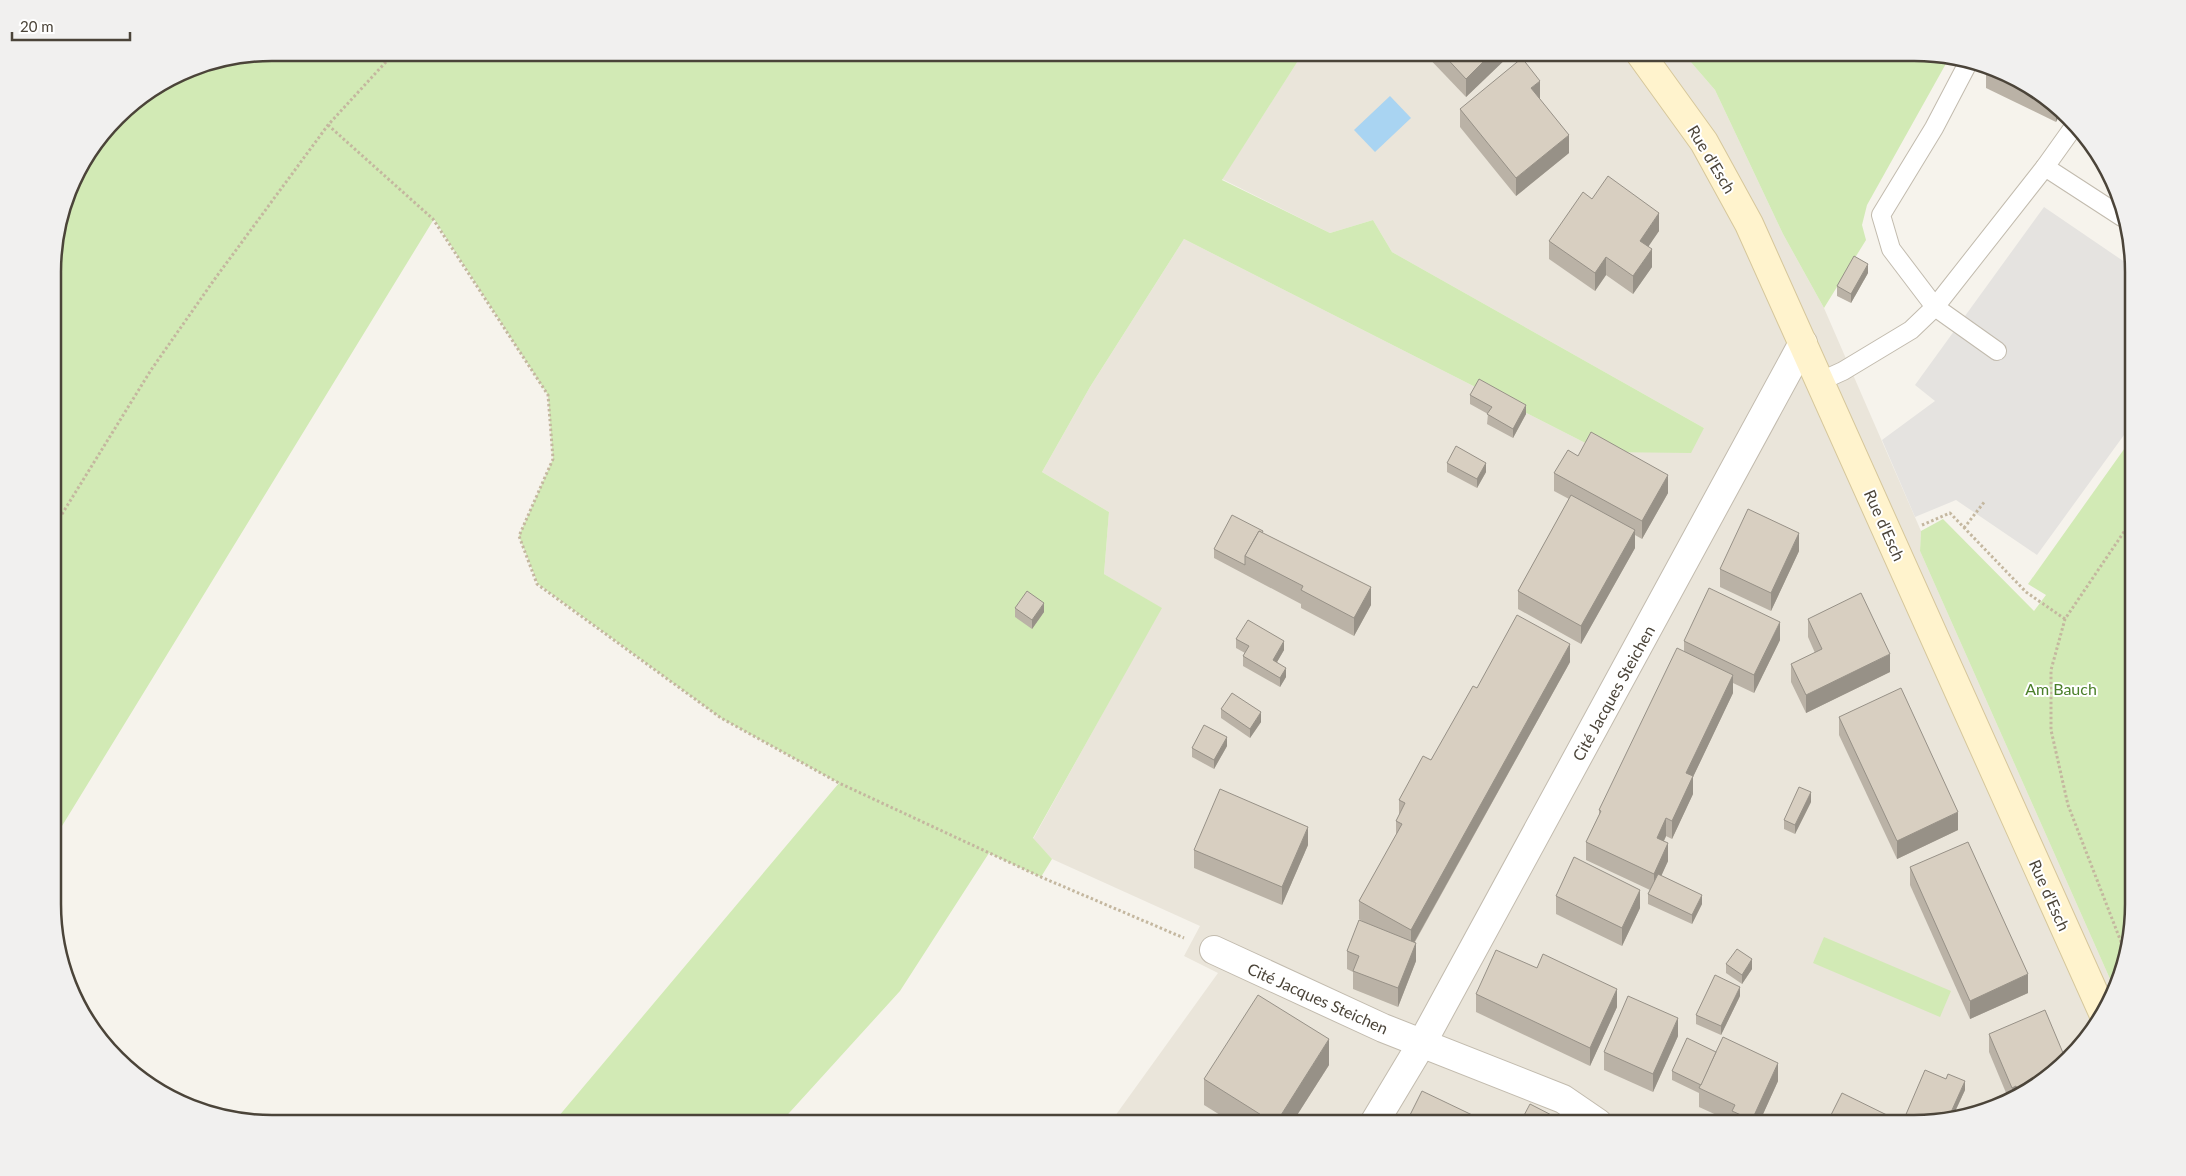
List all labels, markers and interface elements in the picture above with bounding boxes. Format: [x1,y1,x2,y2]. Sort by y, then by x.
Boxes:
scale bar [12,10,130,42]
text: 20 m [20,17,54,35]
street label: Rue d'Esch [1684,122,1740,196]
street label: Rue d'Esch [1861,486,1909,564]
street label: Cité Jacques Steichen [1568,622,1658,764]
park label: Am Bauch [2025,679,2097,698]
street label: Rue d'Esch [2026,856,2074,934]
street label: Cité Jacques Steichen [1245,958,1391,1038]

